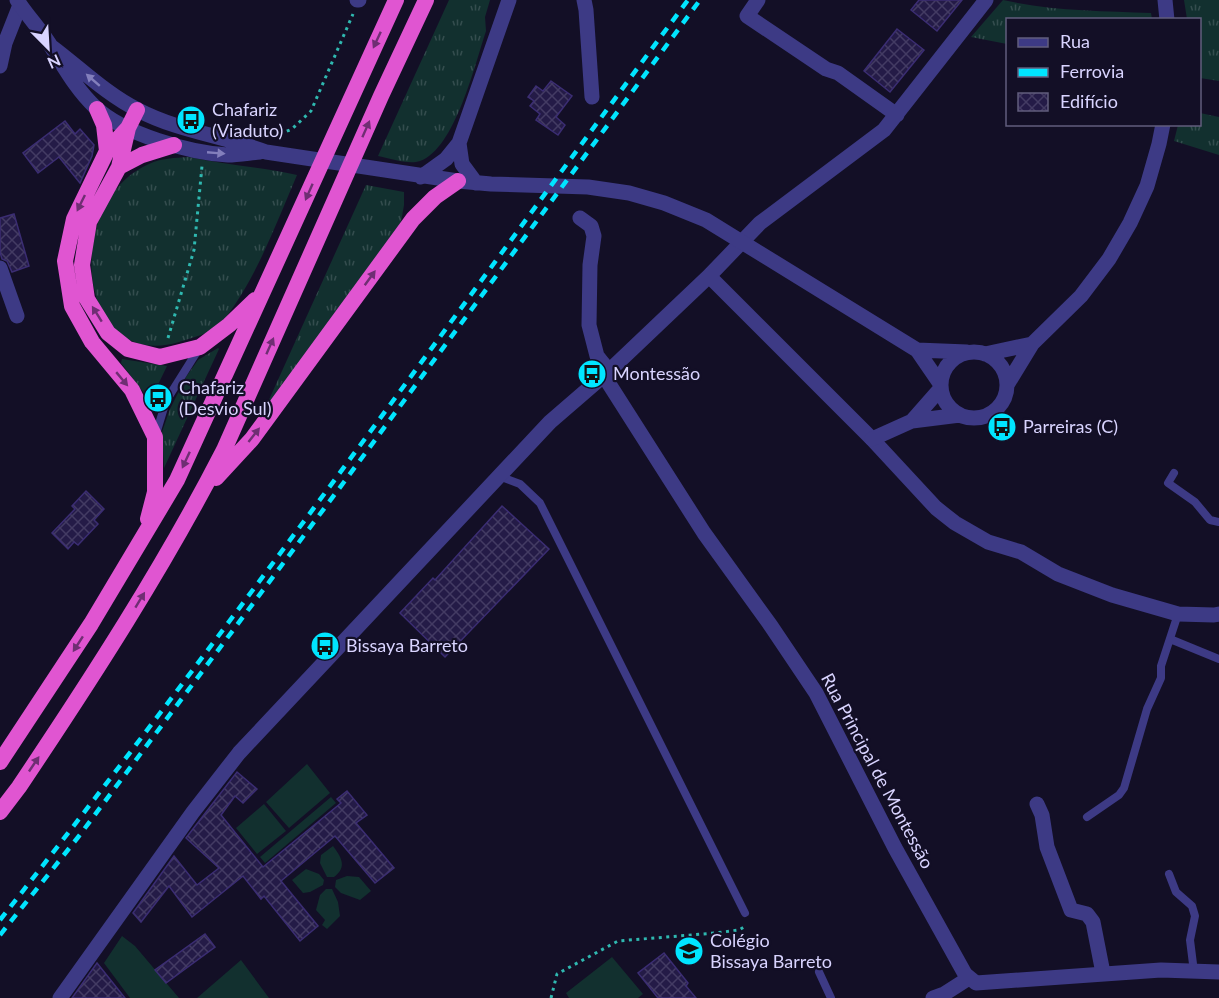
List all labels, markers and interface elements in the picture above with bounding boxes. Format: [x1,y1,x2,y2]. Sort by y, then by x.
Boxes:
north arrow [18,18,78,78]
legend [1006,18,1201,126]
text: Rua [1060,30,1090,52]
one-way arrow [373,32,382,49]
text: N [45,51,64,73]
text: Ferrovia [1060,60,1124,82]
one-way arrow [86,74,101,87]
text: Edifício [1060,90,1118,112]
place label: Chafariz (Viaduto) [212,98,283,141]
bus stop icon: Chafariz (Viaduto) [175,104,207,136]
one-way arrow [362,121,371,138]
one-way arrow [206,148,225,158]
one-way arrow [304,183,313,200]
one-way arrow [77,195,86,212]
one-way arrow [363,270,375,285]
one-way arrow [91,306,102,322]
one-way arrow [266,337,276,355]
bus stop icon: Montessão [576,358,608,390]
place label: Montessão [613,362,700,384]
one-way arrow [116,371,129,387]
place label: Chafariz (Desvio Sul) [179,376,272,419]
bus stop icon: Chafariz (Desvio Sul) [142,382,174,414]
bus stop icon: Parreiras (C) [986,411,1018,443]
place label: Parreiras (C) [1023,415,1118,437]
one-way arrow [248,427,261,443]
one-way arrow [181,452,191,470]
one-way arrow [134,592,144,609]
bus stop icon: Bissaya Barreto [309,630,341,662]
place label: Bissaya Barreto [346,634,468,656]
one-way arrow [73,636,84,653]
street label: Rua Principal de Montessão [817,669,939,872]
one-way arrow [28,757,40,773]
place label: Colégio Bissaya Barreto [710,929,832,972]
school or university icon: Colégio Bissaya Barreto [673,935,705,967]

